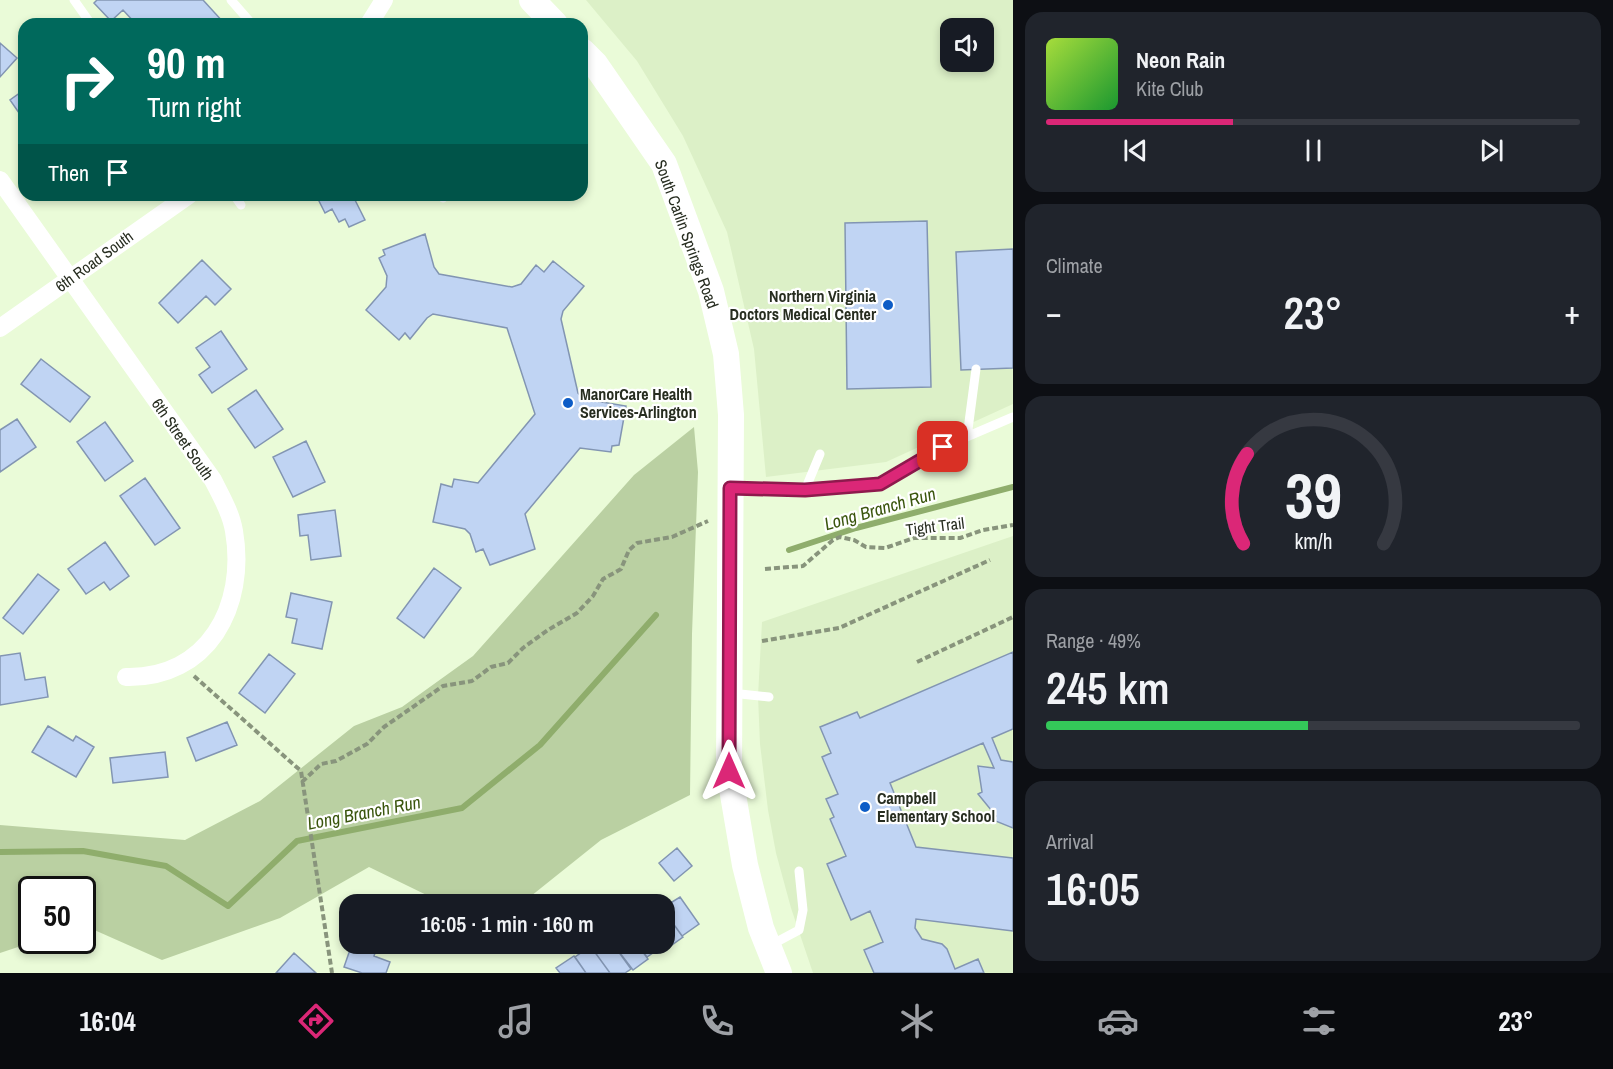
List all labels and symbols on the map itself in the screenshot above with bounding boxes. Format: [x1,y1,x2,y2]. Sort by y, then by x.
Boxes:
street label: South Carlin Springs Road [650,157,724,311]
street label: 6th Road South [51,225,137,297]
place label: Northern Virginia Doctors Medical Center [729,285,877,325]
marker: Northern Virginia Doctors Medical Center [881,298,895,312]
place label: ManorCare Health Services-Arlington [580,383,697,423]
street label: 6th Street South [147,394,219,484]
marker: ManorCare Health Services-Arlington [561,396,575,410]
pin [917,421,968,472]
water label: Long Branch Run [821,481,939,536]
street label: Tight Trail [904,511,966,541]
position arrow [697,739,761,803]
place label: Campbell Elementary School [877,787,995,827]
water label: Long Branch Run [305,789,423,836]
marker: Campbell Elementary School [858,800,872,814]
speed limit sign: 50 [18,876,96,954]

